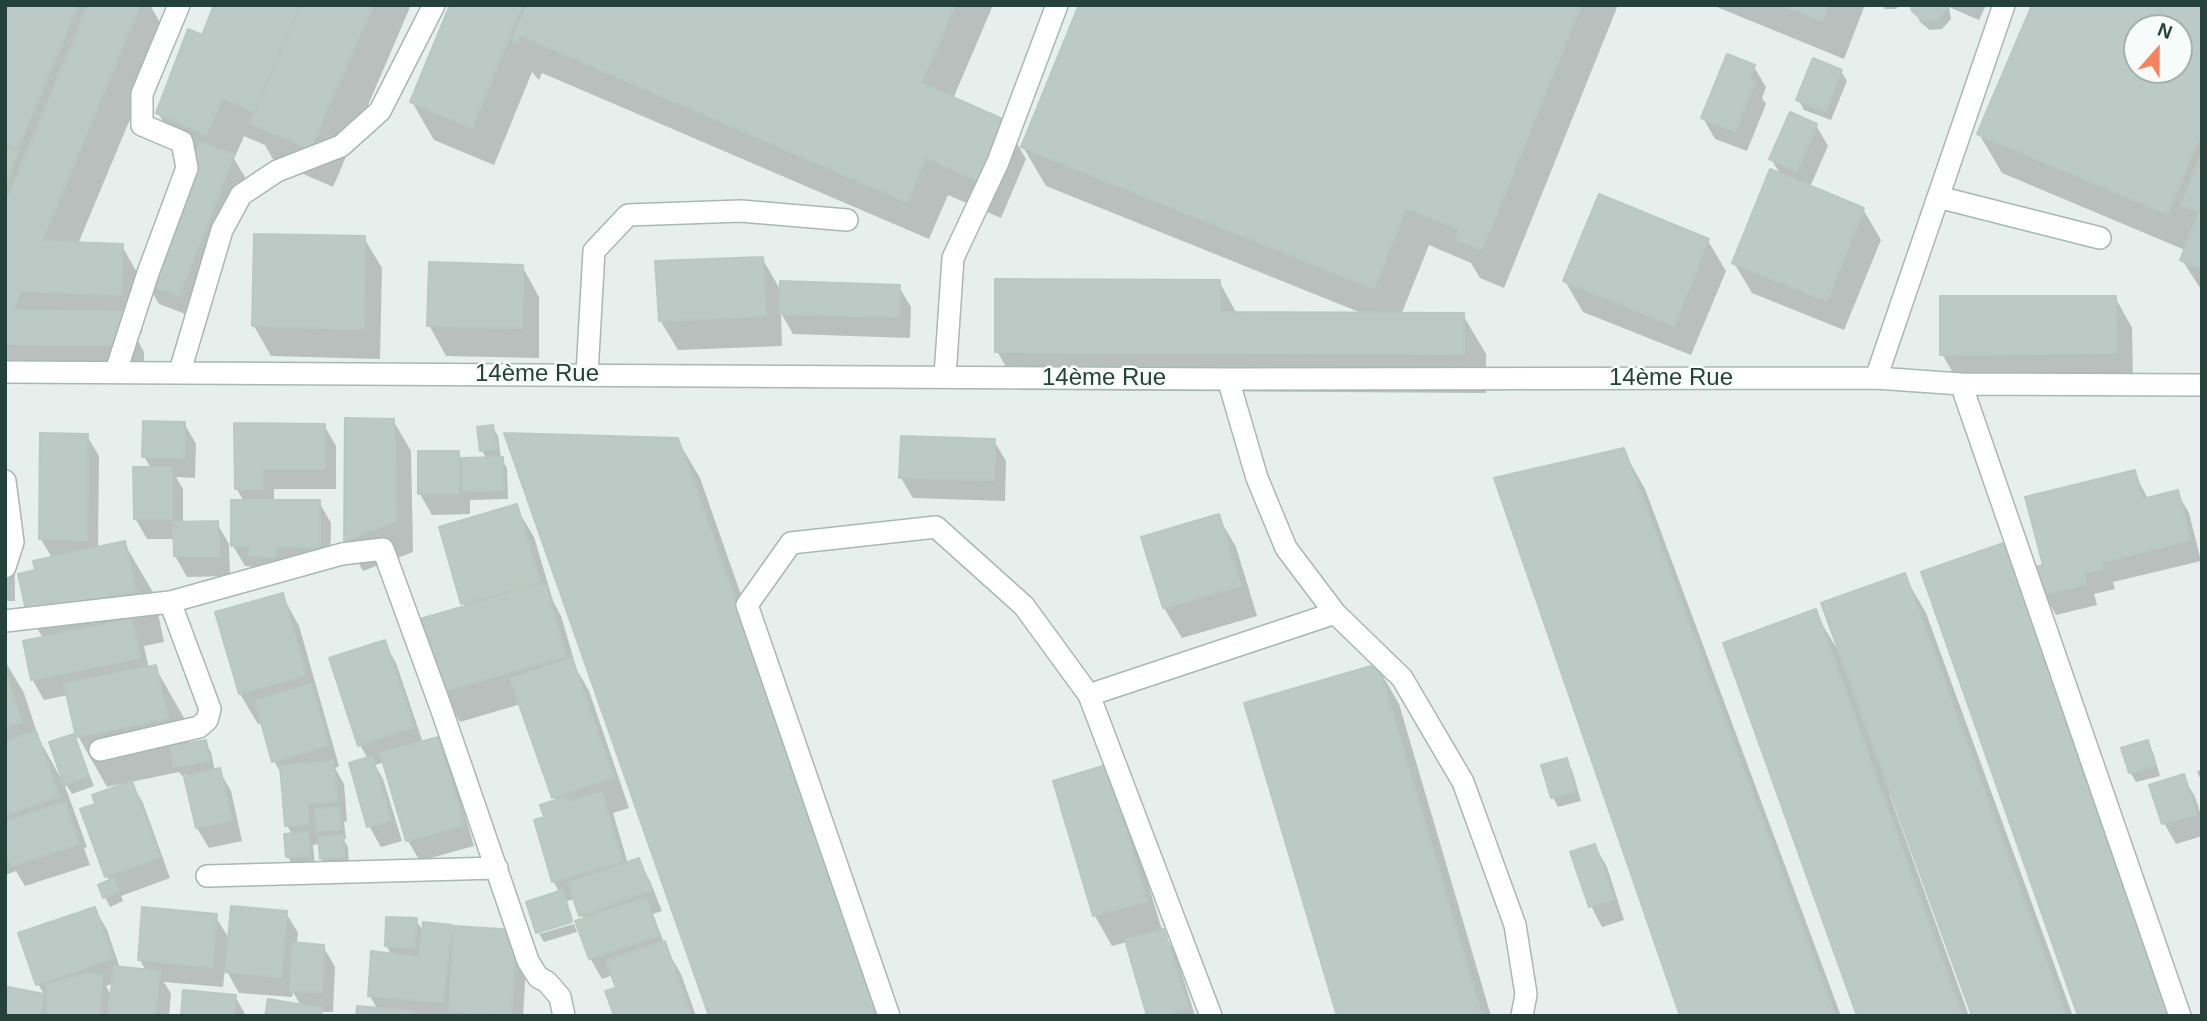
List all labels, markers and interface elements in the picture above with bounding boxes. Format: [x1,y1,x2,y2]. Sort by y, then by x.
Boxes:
north arrow [2123,14,2193,84]
text: N [2155,19,2175,43]
street label: 14ème Rue [475,360,599,388]
street label: 14ème Rue [1042,364,1166,392]
street label: 14ème Rue [1609,364,1733,392]

